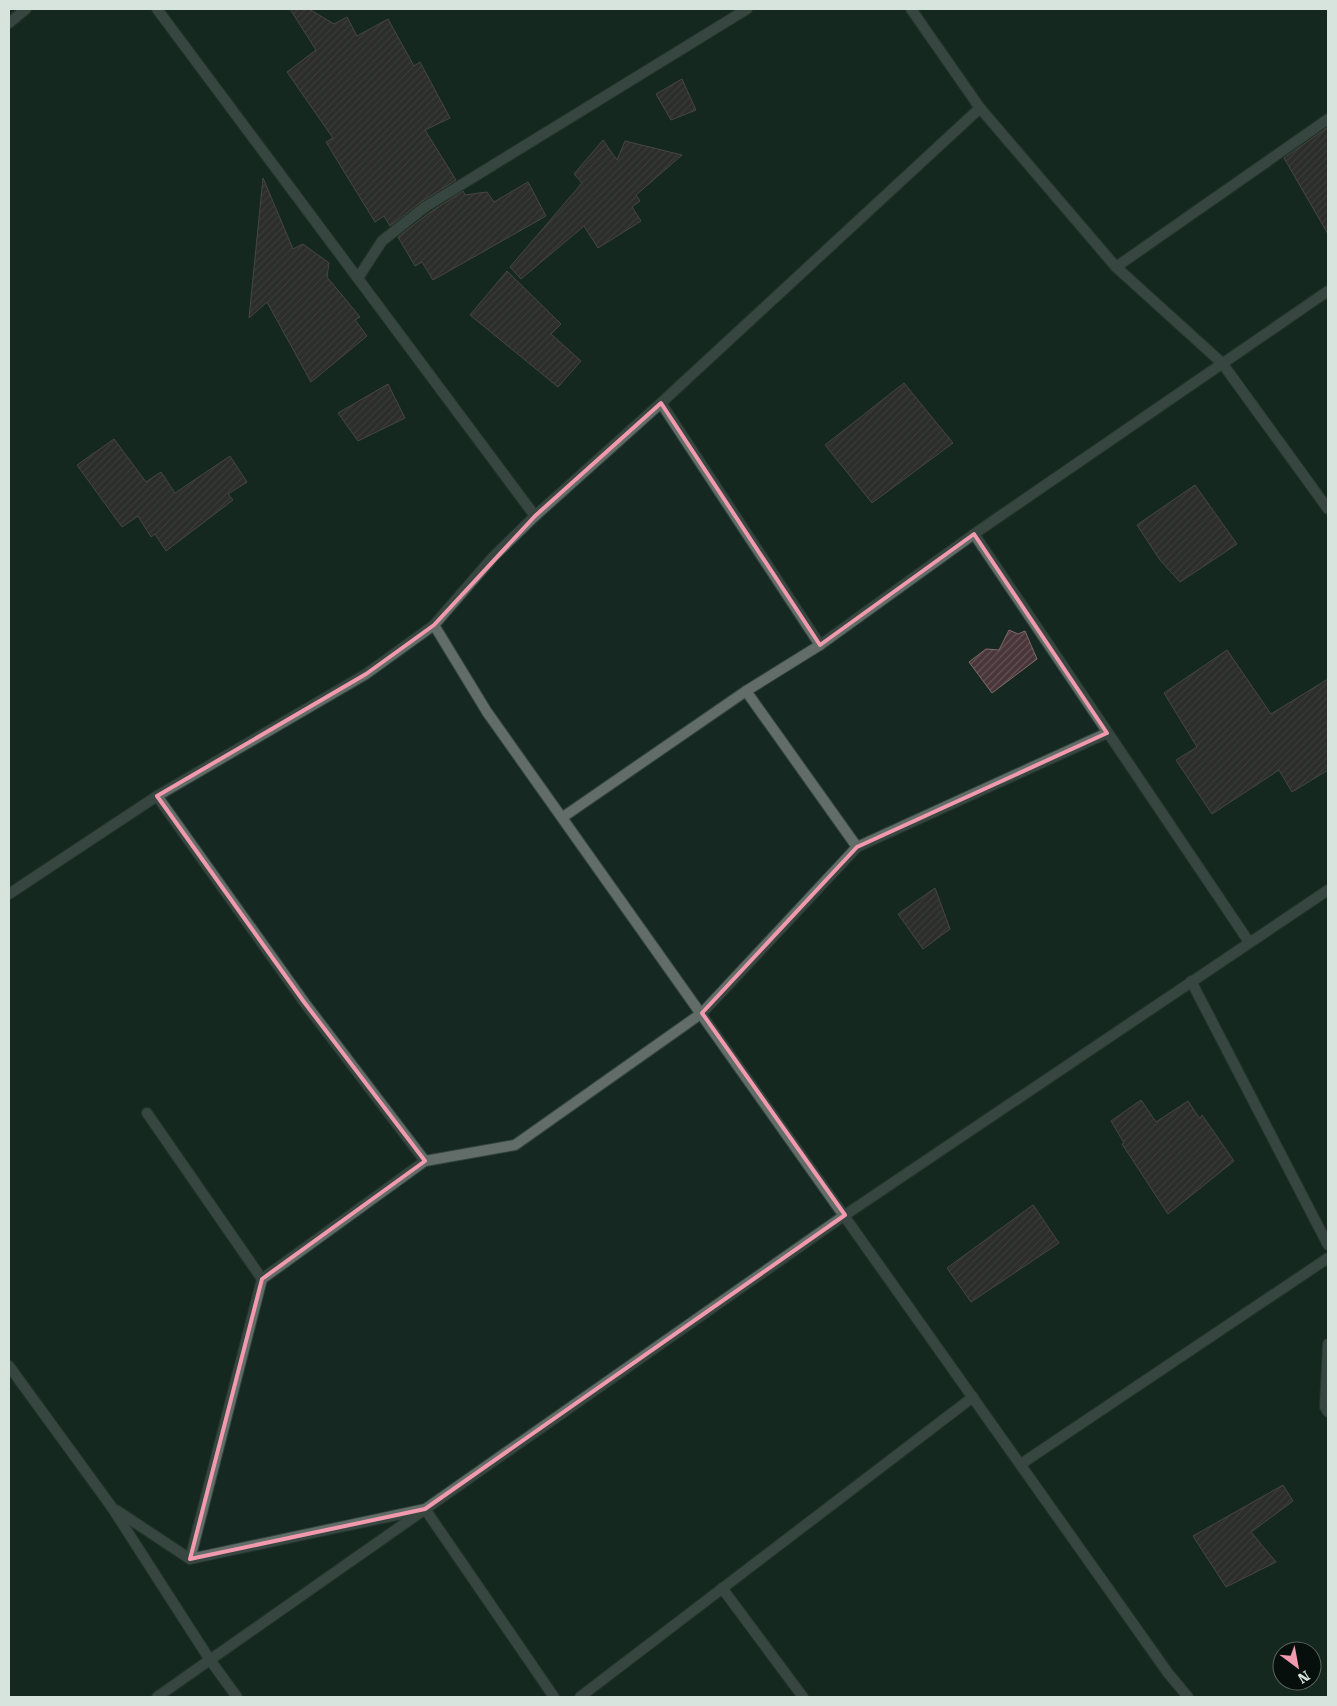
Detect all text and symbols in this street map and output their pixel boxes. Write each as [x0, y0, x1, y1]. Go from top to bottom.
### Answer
north arrow [1272, 1641, 1322, 1691]
text: N [1295, 1667, 1313, 1687]

